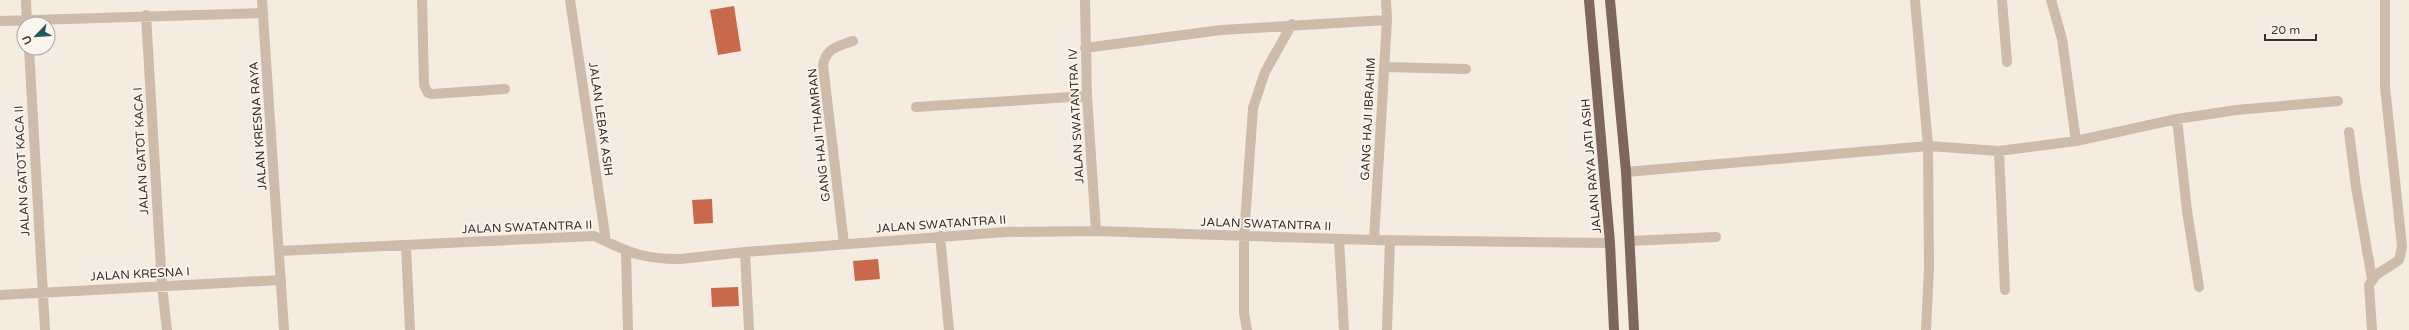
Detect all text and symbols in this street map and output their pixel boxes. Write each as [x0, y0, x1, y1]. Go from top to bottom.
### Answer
north arrow [16, 16, 56, 56]
scale bar [2265, 16, 2316, 42]
text: 20 m [2271, 23, 2300, 37]
text: U [20, 33, 35, 47]
street label: JALAN SWATANTRA IV [1065, 47, 1087, 184]
street label: GANG HAJI IBRAHIM [1358, 57, 1378, 181]
street label: JALAN KRESNA RAYA [247, 61, 269, 191]
street label: JALAN LEBAK ASIH [586, 61, 616, 177]
street label: GANG HAJI THAMRAN [805, 68, 833, 202]
street label: JALAN GATOT KACA I [131, 87, 151, 215]
street label: JALAN RAYA JATI ASIH [1578, 98, 1604, 234]
street label: JALAN GATOT KACA II [12, 105, 32, 237]
street label: JALAN SWATANTRA II [875, 212, 1007, 236]
street label: JALAN SWATANTRA II [1201, 215, 1331, 233]
street label: JALAN SWATANTRA II [462, 218, 592, 236]
street label: JALAN KRESNA I [90, 264, 190, 284]

